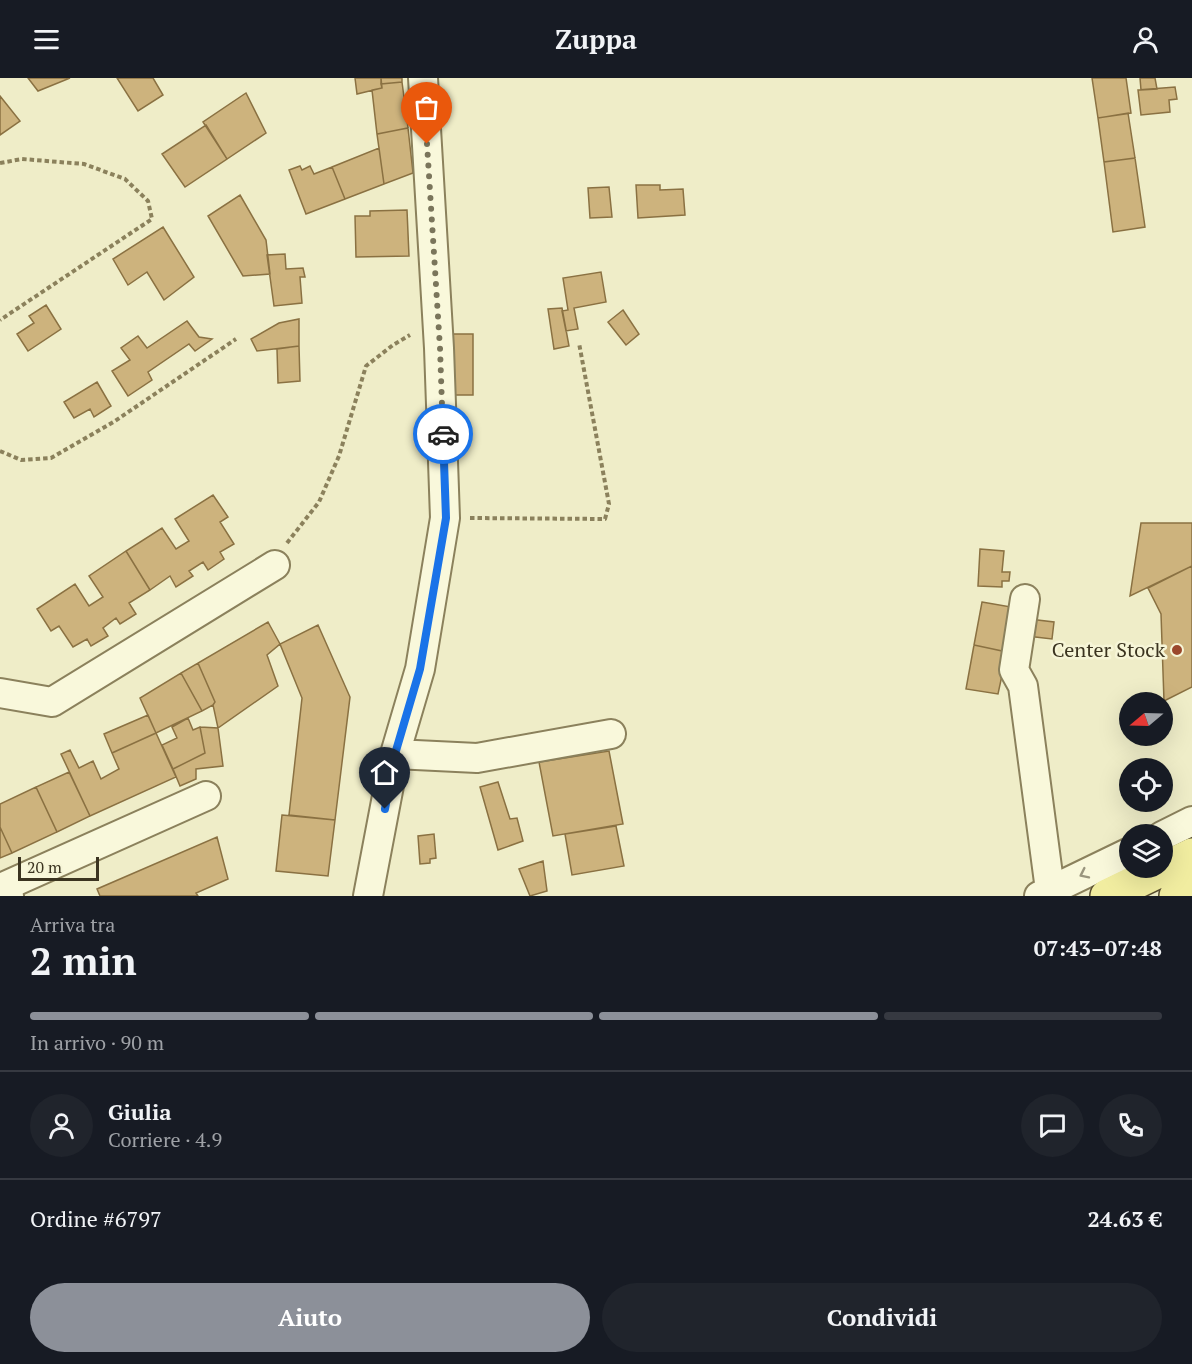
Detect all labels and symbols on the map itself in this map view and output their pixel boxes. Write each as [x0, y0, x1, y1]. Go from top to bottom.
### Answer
pin [401, 82, 452, 144]
courier [413, 404, 473, 464]
place label: Center Stock [1052, 636, 1166, 663]
marker: Center Stock [1170, 643, 1184, 657]
north arrow [1119, 692, 1173, 746]
pin [359, 747, 410, 809]
scale bar [18, 854, 99, 882]
one-way arrow [1080, 867, 1091, 878]

